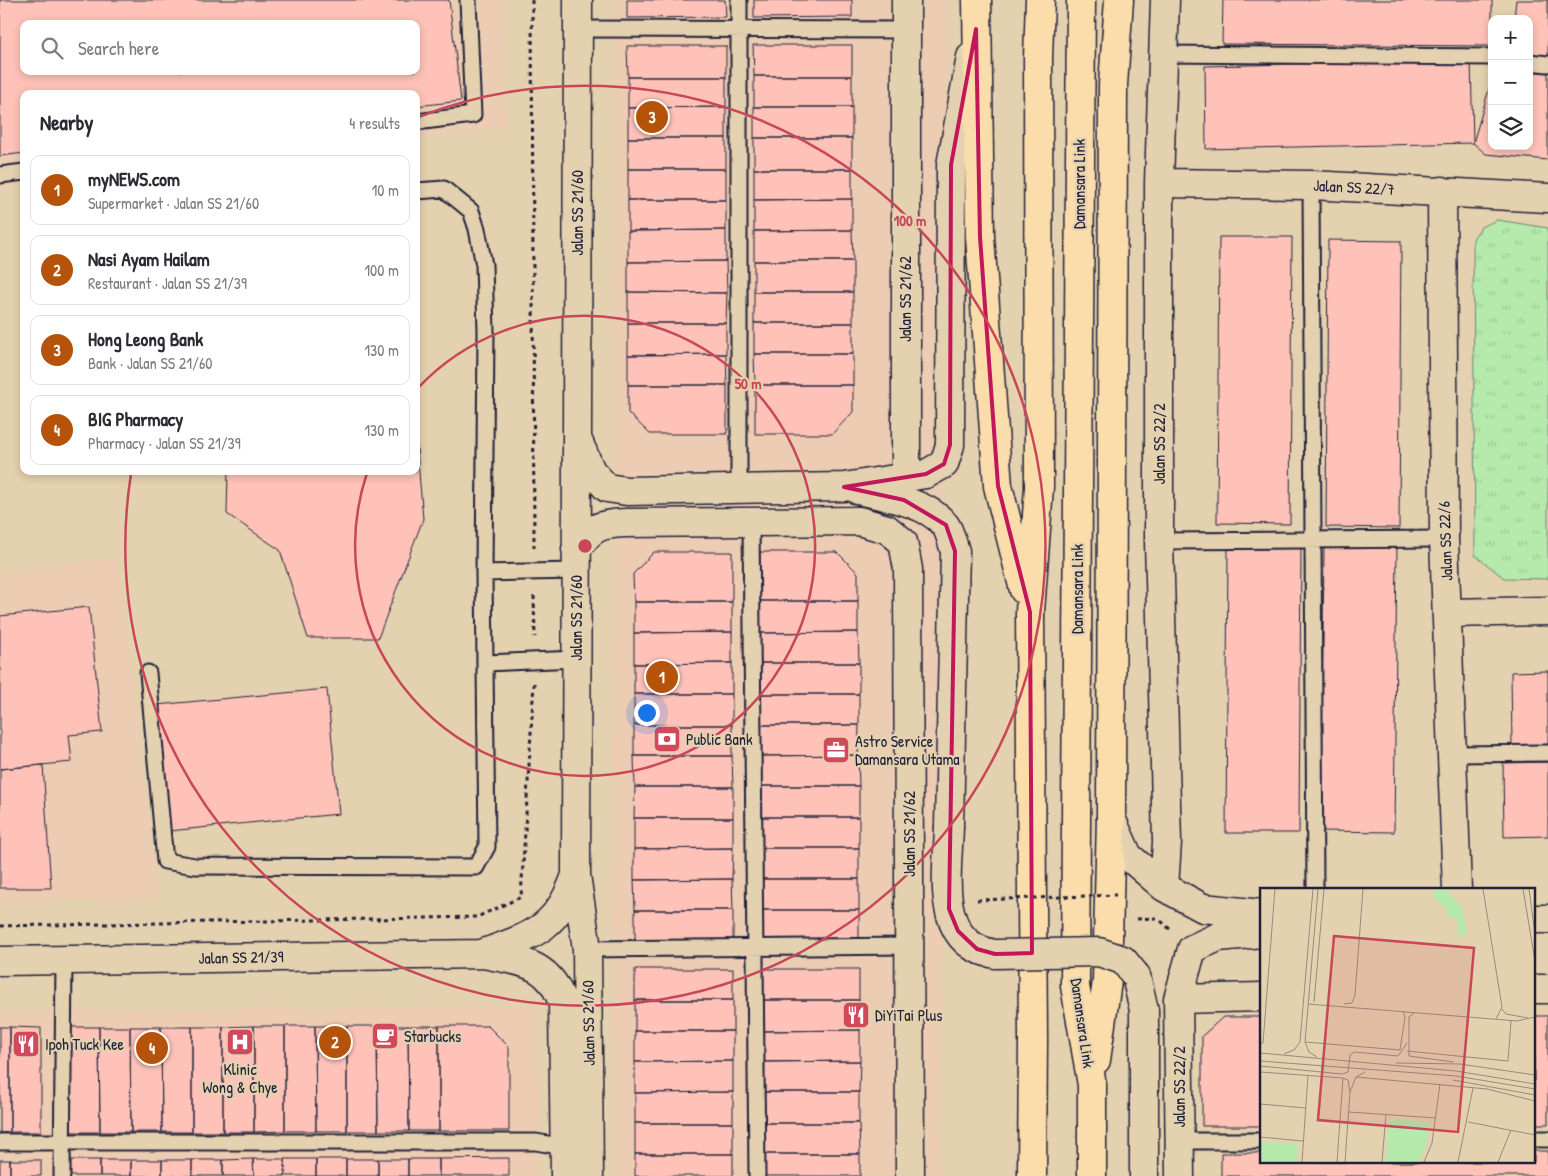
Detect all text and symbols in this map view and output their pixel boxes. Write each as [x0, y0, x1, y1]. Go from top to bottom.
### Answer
map controls [1488, 15, 1533, 150]
button: + [1488, 15, 1533, 60]
search box [20, 20, 420, 75]
icon: search [38, 34, 66, 62]
text: Search here [78, 35, 159, 61]
button: − [1488, 60, 1533, 105]
pin: 3 [636, 98, 668, 136]
button: layers [1488, 105, 1533, 150]
text: Nearby [40, 108, 93, 137]
text: 4 results [349, 112, 400, 134]
street label: Damansara Link [1068, 139, 1090, 229]
text: myNEWS.com [88, 166, 180, 192]
street label: Jalan SS 21/60 [566, 170, 588, 256]
street label: Jalan SS 22/7 [1313, 174, 1395, 200]
text: 1 [54, 179, 60, 201]
text: 10 m [371, 179, 399, 201]
text: Supermarket · Jalan SS 21/60 [88, 192, 259, 214]
text: 100 m [894, 210, 926, 231]
text: Nasi Ayam Hailam [88, 246, 210, 272]
street label: Jalan SS 21/62 [894, 256, 916, 342]
text: 2 [53, 259, 61, 281]
text: 100 m [364, 259, 399, 281]
text: Restaurant · Jalan SS 21/39 [88, 272, 247, 294]
text: Hong Leong Bank [88, 326, 203, 352]
text: 3 [53, 339, 61, 361]
text: 130 m [364, 339, 399, 361]
text: Bank · Jalan SS 21/60 [88, 352, 212, 374]
text: 50 m [735, 373, 761, 394]
street label: Jalan SS 22/2 [1148, 403, 1170, 485]
text: BIG Pharmacy [88, 406, 183, 432]
text: 4 [54, 419, 60, 441]
text: 130 m [364, 419, 399, 441]
text: Pharmacy · Jalan SS 21/39 [88, 432, 241, 454]
street label: Jalan SS 22/6 [1433, 501, 1457, 581]
centre of rings [576, 537, 594, 555]
street label: Damansara Link [1066, 544, 1088, 634]
street label: Jalan SS 21/60 [565, 575, 587, 661]
pin: 1 [646, 658, 678, 696]
your location [634, 700, 660, 726]
bank icon: Public Bank [652, 724, 682, 754]
place label: Public Bank [686, 728, 753, 750]
place label: Astro Service Damansara Utama [855, 730, 960, 770]
office icon: Astro Service Damansara Utama [821, 735, 851, 765]
street label: Jalan SS 21/62 [898, 791, 920, 877]
inset map [1260, 888, 1536, 1164]
street label: Jalan SS 21/39 [198, 945, 284, 969]
street label: Damansara Link [1066, 977, 1100, 1070]
street label: Jalan SS 21/60 [576, 980, 600, 1066]
restaurant icon: DiYiTai Plus [841, 1000, 871, 1030]
place label: DiYiTai Plus [875, 1004, 942, 1026]
cafe icon: Starbucks [370, 1021, 400, 1051]
pin: 2 [319, 1023, 351, 1061]
place label: Starbucks [404, 1025, 461, 1047]
hospital icon: Klinic Wong & Chye [225, 1027, 255, 1057]
restaurant icon: Ipoh Tuck Kee [11, 1029, 41, 1059]
pin: 4 [136, 1029, 168, 1067]
place label: Ipoh Tuck Kee [45, 1033, 125, 1055]
street label: Jalan SS 22/2 [1168, 1046, 1190, 1128]
place label: Klinic Wong & Chye [202, 1058, 278, 1098]

